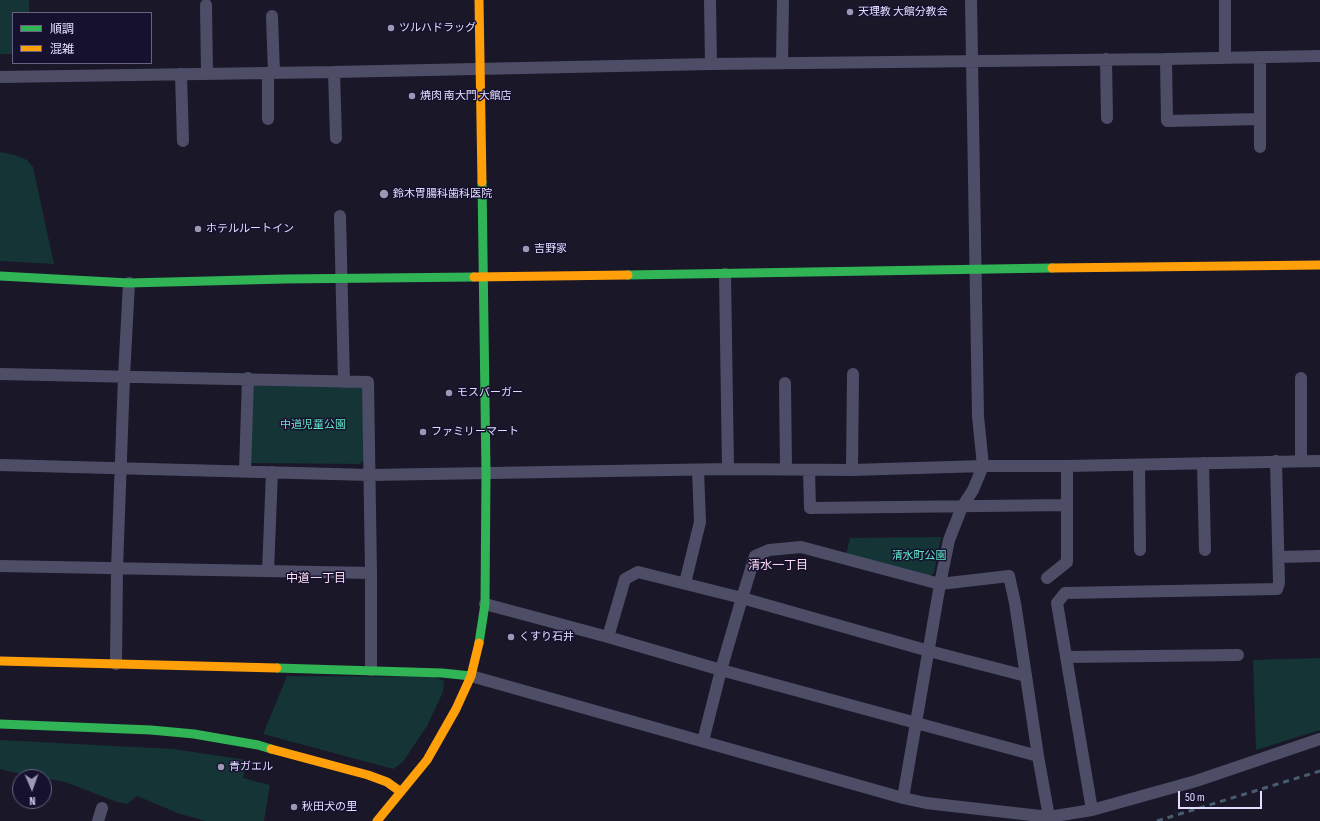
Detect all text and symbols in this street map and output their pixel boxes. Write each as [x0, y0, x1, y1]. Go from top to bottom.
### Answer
place label: 天理教 大館分教会 [858, 5, 948, 19]
marker: 天理教 大館分教会 [845, 7, 855, 17]
legend [12, 12, 152, 64]
place label: ツルハドラッグ [399, 21, 476, 35]
text: 順調 [50, 22, 74, 37]
marker: ツルハドラッグ [386, 23, 396, 33]
text: 混雑 [50, 42, 74, 57]
place label: 焼肉 南大門 大館店 [420, 89, 511, 103]
marker: 焼肉 南大門 大館店 [407, 91, 417, 101]
place label: 鈴木胃腸科歯科医院 [393, 187, 492, 201]
marker: 鈴木胃腸科歯科医院 [378, 188, 390, 200]
place label: ホテルルートイン [206, 222, 294, 236]
marker: ホテルルートイン [193, 224, 203, 234]
place label: 吉野家 [534, 242, 567, 256]
marker: 吉野家 [521, 244, 531, 254]
place label: モスバーガー [457, 386, 523, 400]
marker: モスバーガー [444, 388, 454, 398]
park label: 中道児童公園 [280, 418, 346, 432]
place label: ファミリーマート [431, 425, 519, 439]
marker: ファミリーマート [418, 427, 428, 437]
park label: 清水町公園 [892, 549, 946, 563]
district label: 清水一丁目 [748, 559, 808, 573]
district label: 中道一丁目 [286, 572, 346, 586]
place label: くすり石井 [519, 630, 574, 644]
marker: くすり石井 [506, 632, 516, 642]
place label: 青ガエル [229, 760, 273, 774]
marker: 青ガエル [216, 762, 226, 772]
north arrow [12, 769, 52, 809]
scale bar [1180, 783, 1264, 809]
text: 50 m [1185, 790, 1205, 805]
text: N [29, 794, 36, 807]
place label: 秋田犬の里 [302, 800, 357, 814]
marker: 秋田犬の里 [289, 802, 299, 812]

